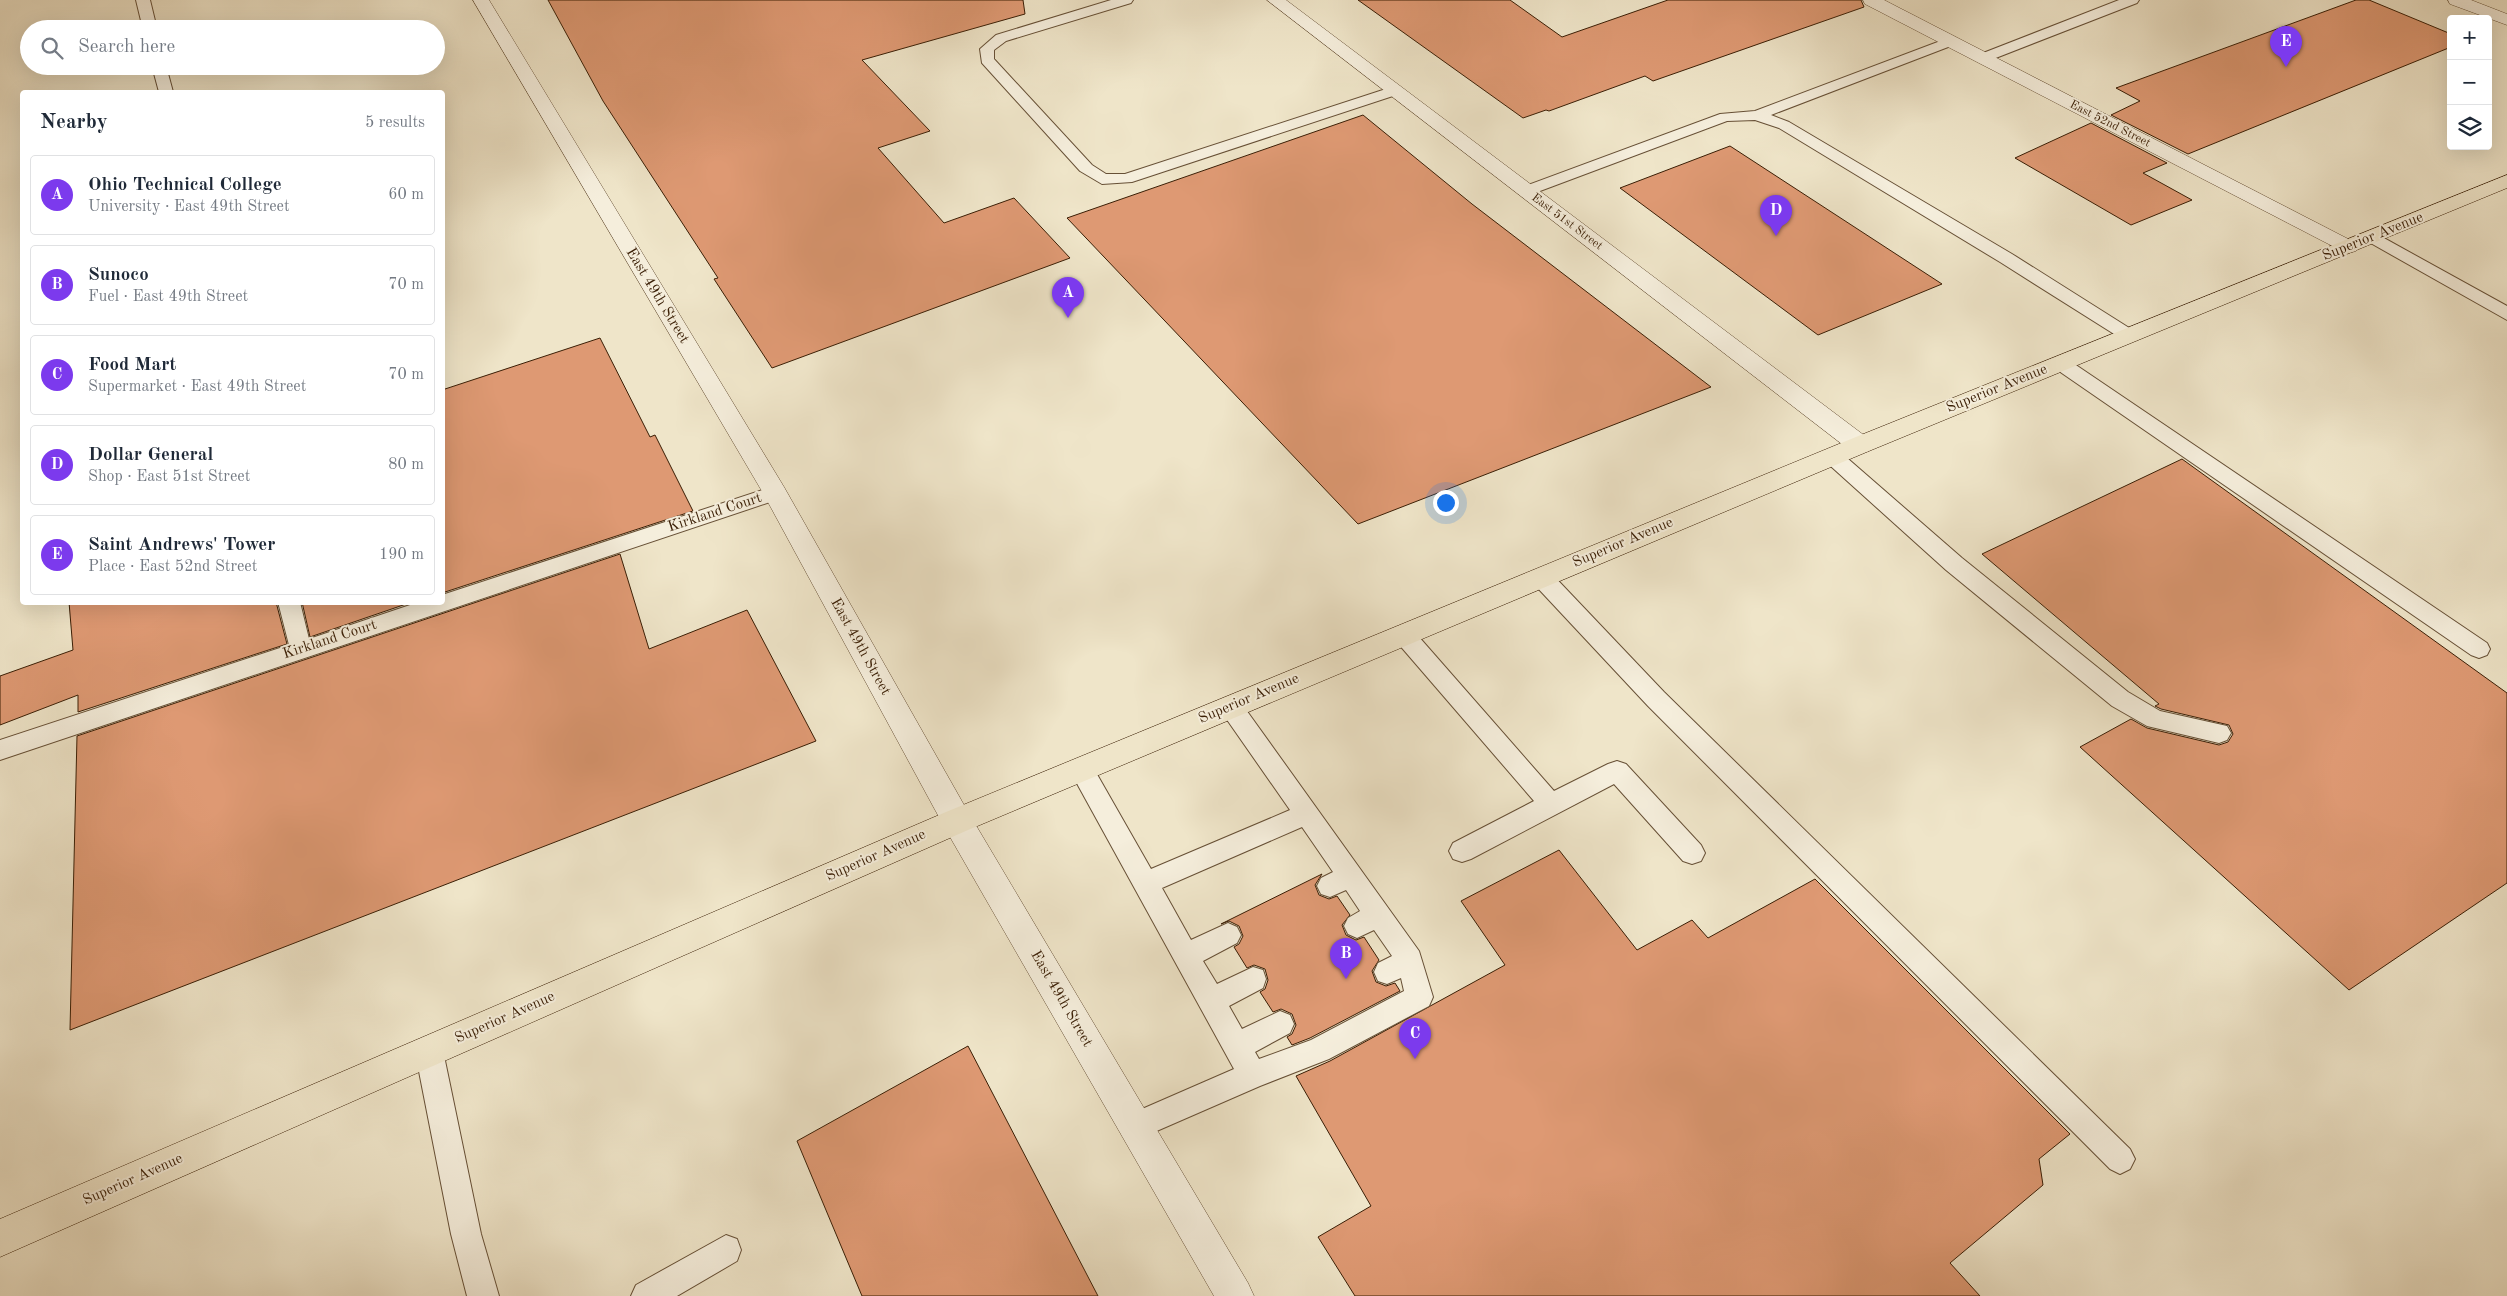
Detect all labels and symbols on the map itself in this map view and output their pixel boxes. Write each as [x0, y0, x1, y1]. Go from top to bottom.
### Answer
pin: E [2270, 26, 2302, 67]
street label: East 52nd Street [2068, 98, 2153, 150]
street label: East 51st Street [1529, 191, 1605, 253]
pin: D [1760, 195, 1792, 236]
street label: Superior Avenue [2320, 210, 2426, 264]
street label: East 49th Street [623, 246, 691, 346]
pin: A [1052, 277, 1084, 318]
street label: Superior Avenue [1944, 362, 2050, 416]
your location [1433, 490, 1459, 516]
street label: Kirkland Court [666, 491, 764, 535]
street label: Superior Avenue [1571, 515, 1676, 571]
street label: East 49th Street [827, 596, 893, 698]
street label: Kirkland Court [281, 618, 379, 662]
street label: Superior Avenue [1197, 671, 1302, 727]
street label: Superior Avenue [824, 827, 928, 885]
pin: B [1330, 938, 1362, 979]
street label: East 49th Street [1027, 948, 1095, 1050]
street label: Superior Avenue [453, 989, 557, 1047]
pin: C [1399, 1018, 1431, 1059]
street label: Superior Avenue [81, 1151, 185, 1209]

